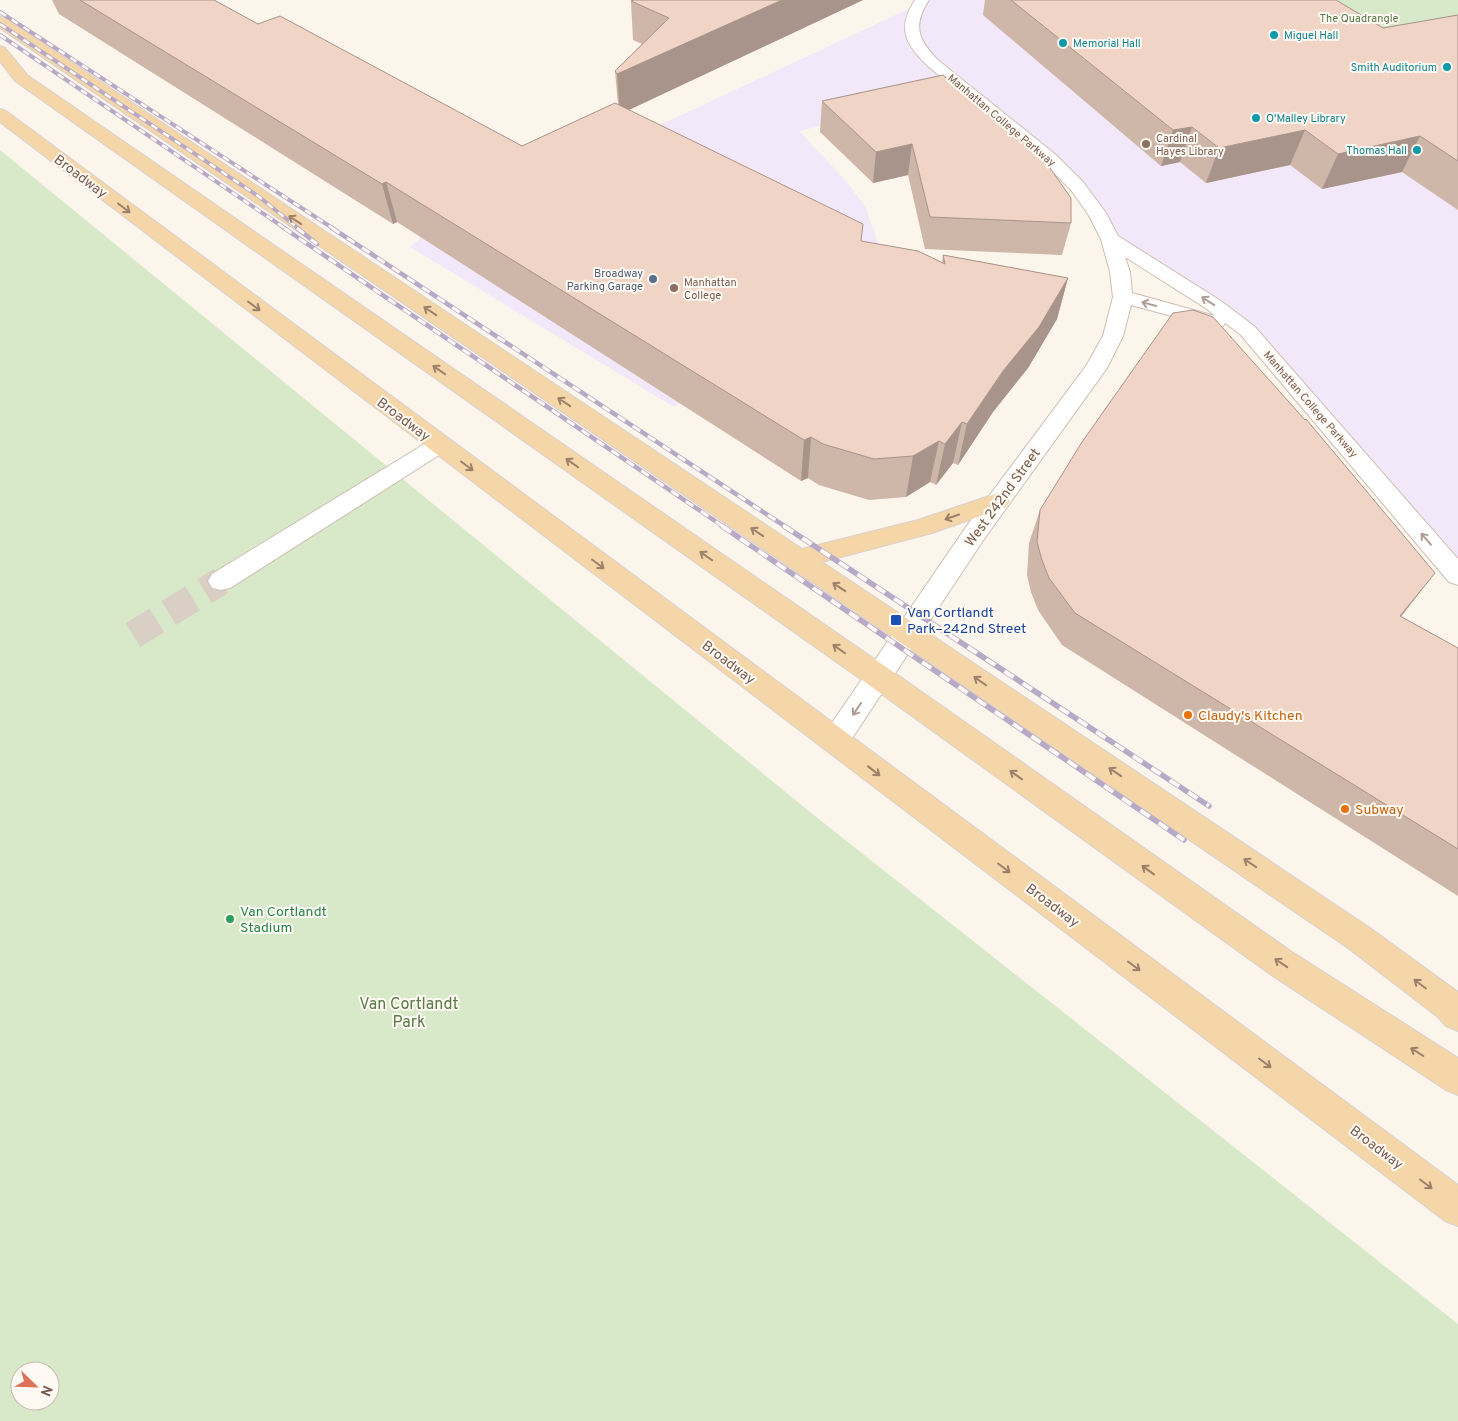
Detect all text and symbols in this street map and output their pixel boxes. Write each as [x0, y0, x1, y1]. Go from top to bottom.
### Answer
park label: The Quadrangle [1319, 12, 1399, 26]
marker: Miguel Hall [1268, 29, 1280, 41]
place label: Miguel Hall [1284, 29, 1338, 43]
marker: Memorial Hall [1057, 37, 1069, 49]
place label: Memorial Hall [1073, 37, 1141, 51]
place label: Smith Auditorium [1351, 61, 1437, 75]
marker: Smith Auditorium [1441, 61, 1453, 73]
street label: Manhattan College Parkway [944, 71, 1058, 170]
marker: O'Malley Library [1250, 112, 1262, 124]
place label: O'Malley Library [1266, 112, 1346, 126]
place label: Cardinal Hayes Library [1156, 132, 1224, 159]
marker: Cardinal Hayes Library [1140, 138, 1152, 150]
place label: Thomas Hall [1346, 144, 1407, 158]
marker: Thomas Hall [1411, 144, 1423, 156]
street label: Broadway [50, 152, 110, 203]
one-way arrow [117, 203, 131, 213]
one-way arrow [288, 215, 302, 225]
place label: Broadway Parking Garage [567, 267, 643, 294]
marker: Broadway Parking Garage [647, 273, 659, 285]
place label: Manhattan College [684, 276, 737, 303]
marker: Manhattan College [668, 282, 680, 294]
one-way arrow [1201, 295, 1215, 306]
one-way arrow [1141, 299, 1157, 309]
one-way arrow [247, 301, 261, 311]
one-way arrow [423, 306, 437, 316]
street label: Manhattan College Parkway [1260, 348, 1361, 461]
one-way arrow [432, 365, 446, 375]
street label: Broadway [373, 395, 433, 446]
one-way arrow [558, 397, 572, 407]
street label: West 242nd Street [962, 445, 1045, 550]
one-way arrow [566, 458, 580, 468]
one-way arrow [460, 461, 473, 472]
one-way arrow [945, 513, 961, 522]
one-way arrow [750, 527, 764, 537]
one-way arrow [1421, 533, 1432, 546]
one-way arrow [699, 551, 713, 561]
one-way arrow [591, 559, 605, 569]
one-way arrow [832, 582, 846, 592]
place label: Van Cortlandt Park–242nd Street [907, 605, 1026, 638]
marker: Van Cortlandt Park–242nd Street [889, 613, 903, 627]
street label: Broadway [698, 638, 758, 689]
one-way arrow [832, 644, 846, 654]
one-way arrow [974, 676, 988, 686]
one-way arrow [852, 702, 862, 716]
place label: Claudy's Kitchen [1198, 708, 1303, 725]
marker: Claudy's Kitchen [1182, 709, 1194, 721]
one-way arrow [867, 766, 880, 777]
one-way arrow [1108, 767, 1122, 778]
one-way arrow [1009, 770, 1023, 780]
place label: Subway [1355, 802, 1404, 819]
marker: Subway [1339, 803, 1351, 815]
one-way arrow [1243, 858, 1257, 868]
one-way arrow [997, 863, 1010, 874]
one-way arrow [1141, 864, 1155, 875]
street label: Broadway [1022, 881, 1082, 932]
place label: Van Cortlandt Stadium [240, 904, 327, 937]
marker: Van Cortlandt Stadium [224, 913, 236, 925]
one-way arrow [1274, 958, 1288, 968]
one-way arrow [1127, 960, 1140, 971]
one-way arrow [1413, 979, 1427, 989]
park label: Van Cortlandt Park [359, 995, 459, 1033]
one-way arrow [1410, 1046, 1424, 1056]
one-way arrow [1258, 1057, 1271, 1068]
street label: Broadway [1346, 1123, 1406, 1174]
one-way arrow [1419, 1179, 1433, 1189]
north arrow [10, 1361, 60, 1411]
text: N [36, 1383, 55, 1398]

